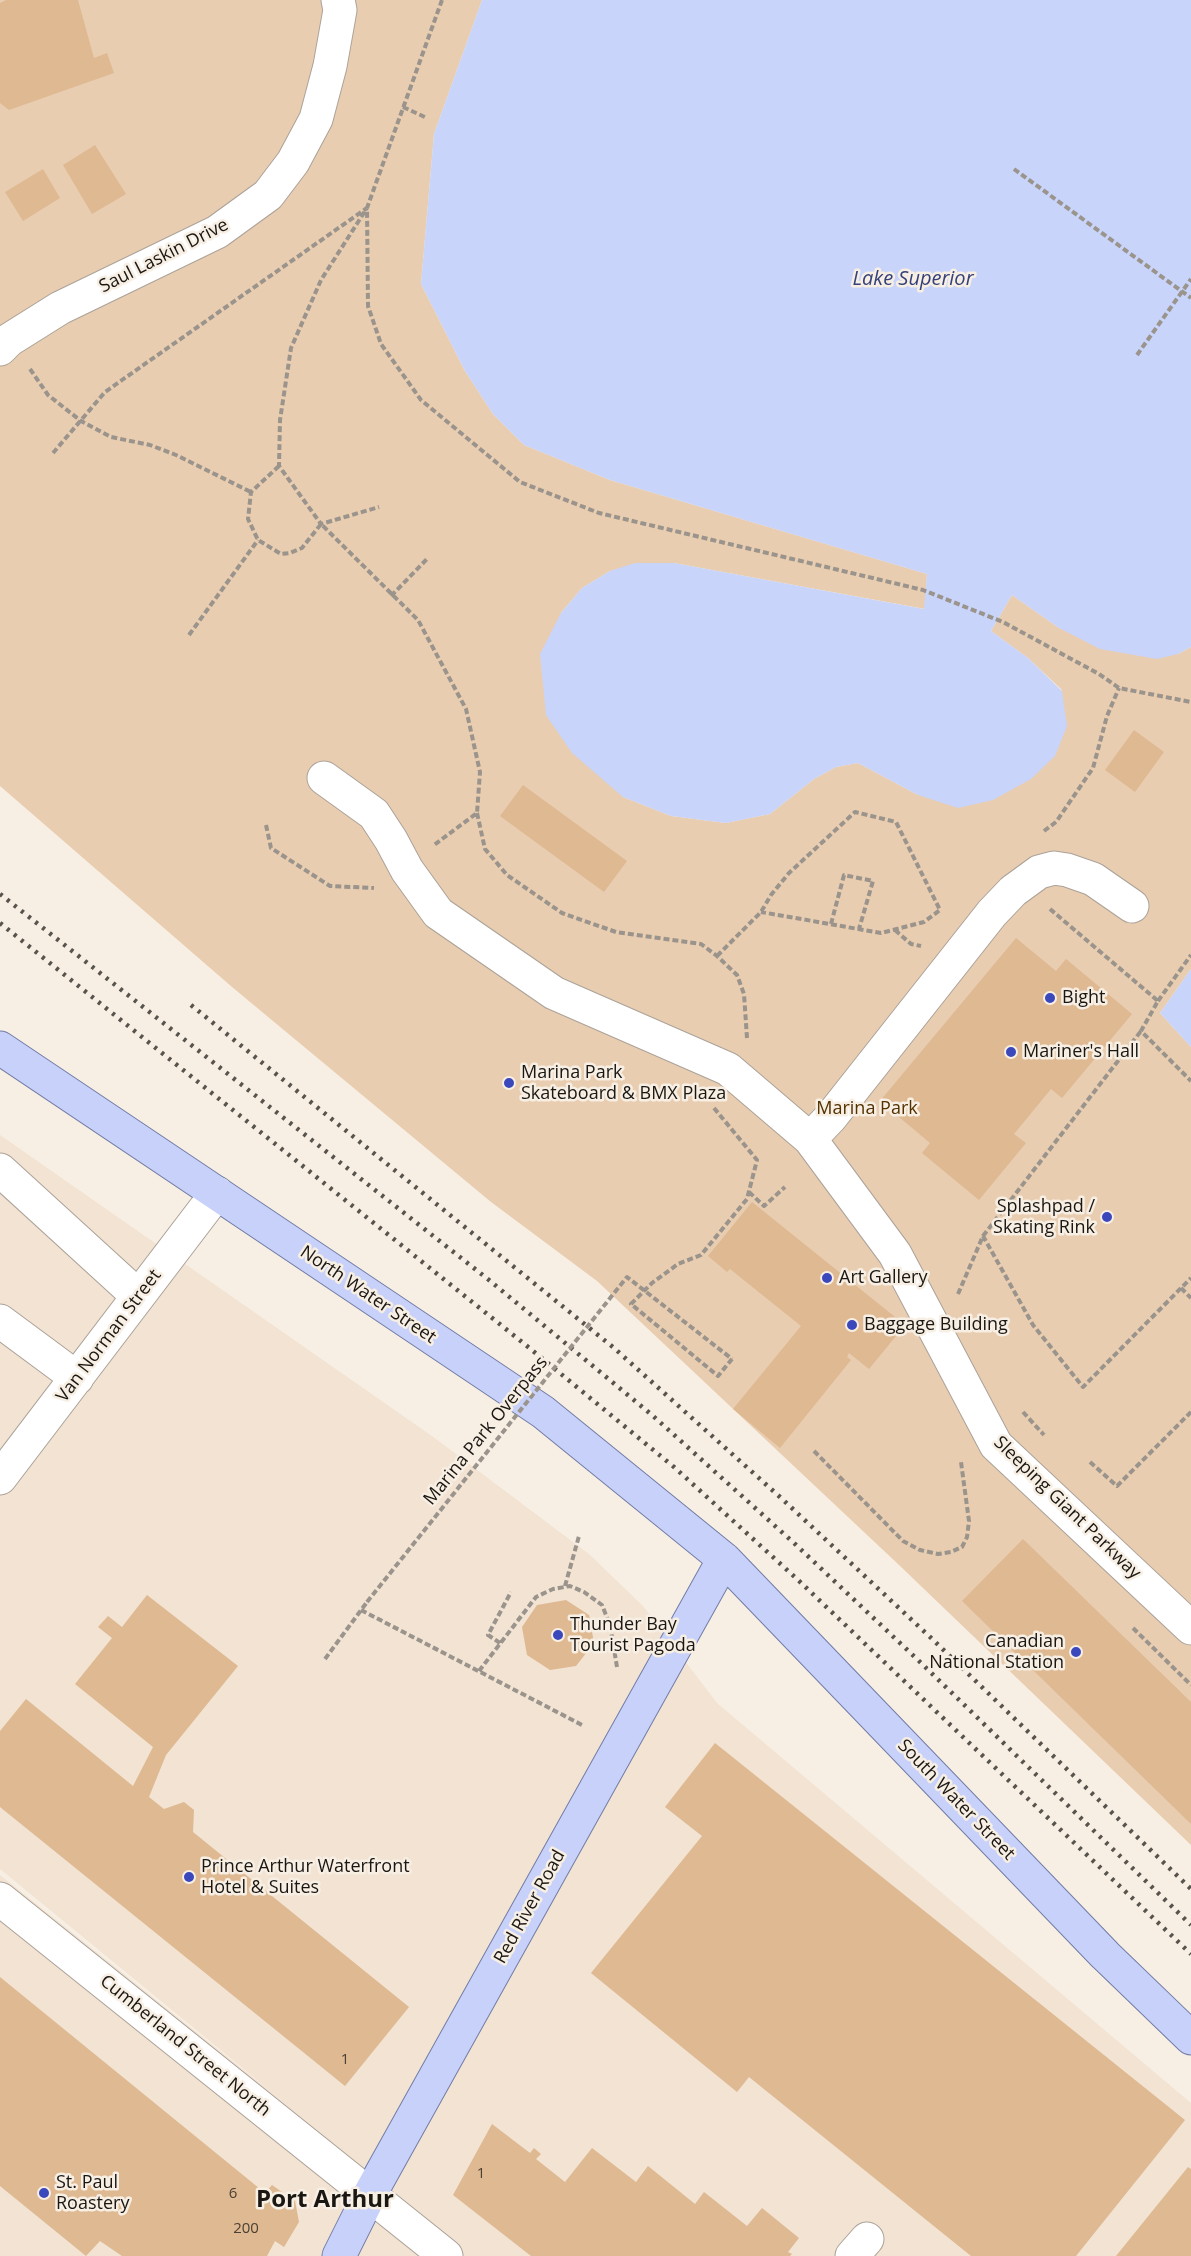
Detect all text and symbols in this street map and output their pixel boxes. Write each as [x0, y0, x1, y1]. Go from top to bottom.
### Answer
street label: Saul Laskin Drive [96, 214, 232, 298]
water label: Lake Superior [852, 267, 974, 291]
place label: Bight [1062, 987, 1105, 1009]
marker: Bight [1043, 991, 1057, 1005]
place label: Mariner's Hall [1023, 1041, 1139, 1063]
marker: Mariner's Hall [1004, 1045, 1018, 1059]
place label: Marina Park Skateboard & BMX Plaza [521, 1062, 726, 1104]
marker: Marina Park Skateboard & BMX Plaza [502, 1076, 516, 1090]
park label: Marina Park [816, 1098, 918, 1120]
place label: Splashpad / Skating Rink [993, 1196, 1095, 1238]
marker: Splashpad / Skating Rink [1100, 1210, 1114, 1224]
street label: North Water Street [296, 1242, 440, 1348]
street label: Van Norman Street [52, 1265, 166, 1407]
place label: Art Gallery [839, 1267, 927, 1289]
marker: Art Gallery [820, 1271, 834, 1285]
place label: Baggage Building [864, 1314, 1008, 1336]
marker: Baggage Building [845, 1318, 859, 1332]
street label: Marina Park Overpass [419, 1352, 553, 1510]
street label: Sleeping Giant Parkway [989, 1432, 1145, 1584]
place label: Thunder Bay Tourist Pagoda [570, 1614, 696, 1656]
marker: Thunder Bay Tourist Pagoda [551, 1628, 565, 1642]
place label: Canadian National Station [929, 1631, 1064, 1674]
marker: Canadian National Station [1069, 1645, 1083, 1659]
street label: South Water Street [893, 1735, 1019, 1865]
street label: Red River Road [490, 1846, 570, 1968]
place label: Prince Arthur Waterfront Hotel & Suites [201, 1856, 410, 1898]
marker: Prince Arthur Waterfront Hotel & Suites [182, 1870, 196, 1884]
street label: Cumberland Street North [95, 1971, 275, 2121]
house number: 1 [341, 2051, 349, 2069]
house number: 1 [477, 2165, 485, 2183]
place label: St. Paul Roastery [56, 2172, 129, 2214]
house number: 6 [229, 2185, 237, 2203]
marker: St. Paul Roastery [37, 2186, 51, 2200]
district label: Port Arthur [256, 2186, 394, 2214]
house number: 200 [233, 2220, 259, 2238]

